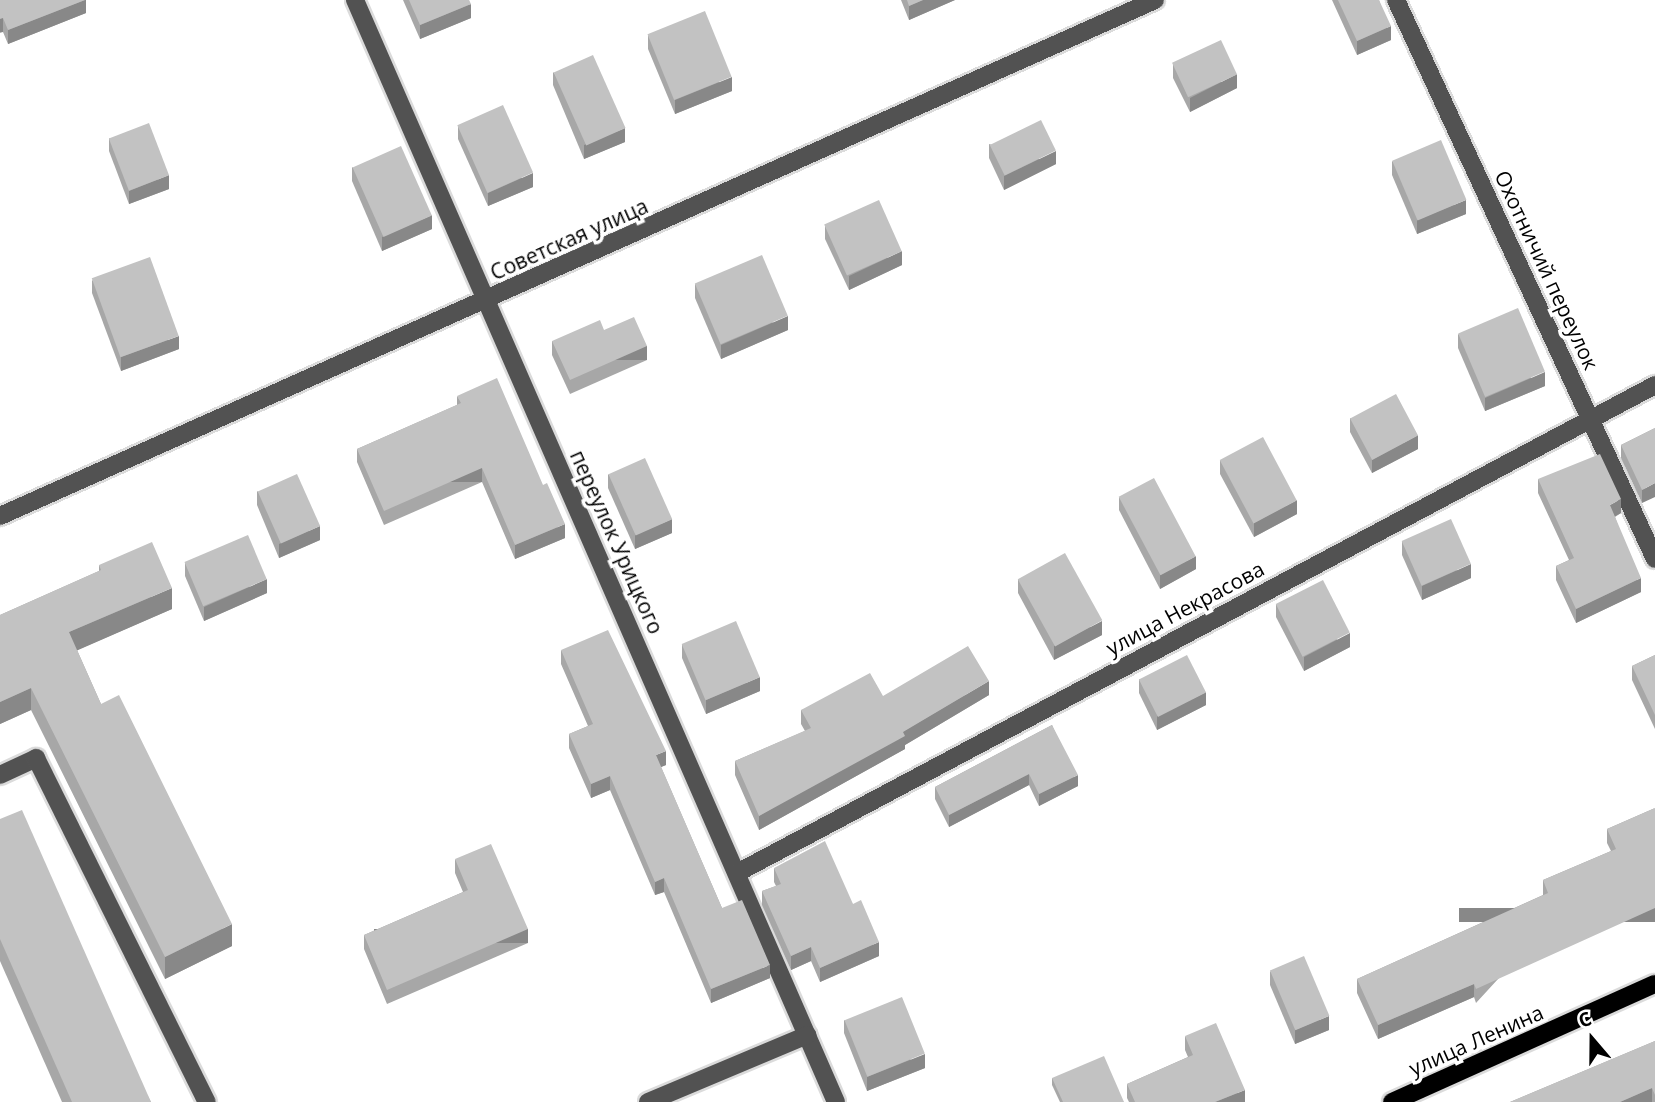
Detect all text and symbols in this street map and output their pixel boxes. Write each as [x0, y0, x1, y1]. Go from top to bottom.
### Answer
street label: Охотничий переулок [1490, 166, 1604, 374]
street label: Советская улица [486, 193, 652, 285]
street label: переулок Урицкого [565, 446, 669, 638]
street label: улица Некрасова [1102, 556, 1268, 660]
street label: улица Ленина [1405, 999, 1547, 1081]
north arrow [1557, 1004, 1627, 1074]
text: С [1575, 1005, 1595, 1034]

